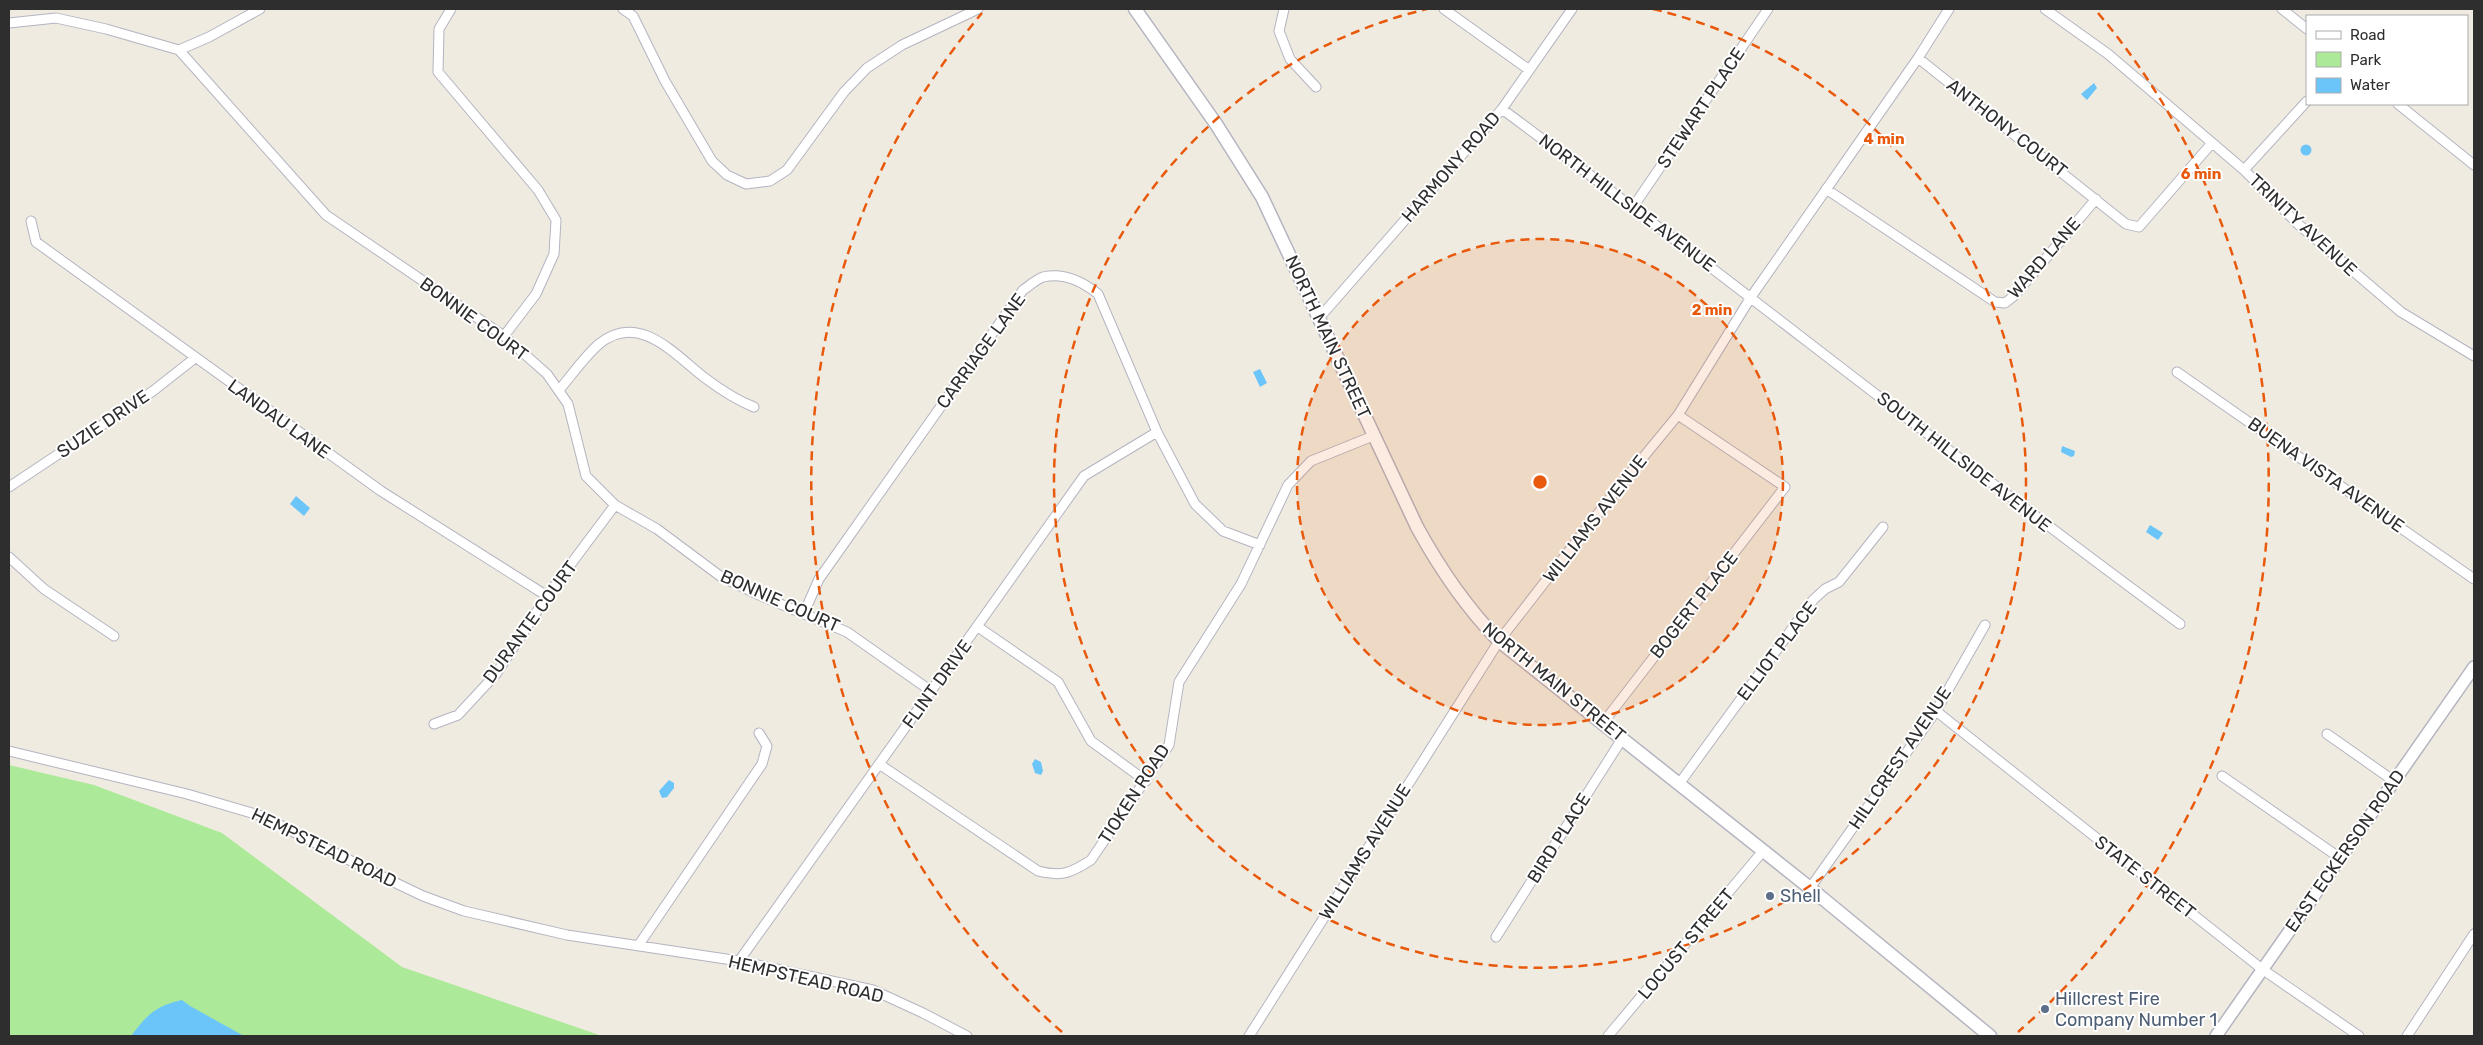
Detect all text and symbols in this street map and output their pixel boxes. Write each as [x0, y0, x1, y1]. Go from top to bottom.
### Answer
legend [2306, 15, 2468, 105]
text: Road [2350, 26, 2386, 44]
street label: STEWART PLACE [1653, 43, 1749, 173]
text: Park [2350, 51, 2381, 69]
street label: ANTHONY COURT [1942, 74, 2072, 182]
text: Water [2350, 76, 2390, 94]
street label: HARMONY ROAD [1397, 107, 1505, 227]
street label: NORTH HILLSIDE AVENUE [1534, 129, 1720, 277]
text: 4 min [1863, 130, 1905, 148]
text: 6 min [2181, 165, 2221, 183]
street label: TRINITY AVENUE [2244, 169, 2362, 281]
street label: WARD LANE [2003, 213, 2085, 303]
street label: NORTH MAIN STREET [1280, 252, 1376, 422]
street label: BONNIE COURT [416, 272, 532, 366]
street label: CARRIAGE LANE [932, 289, 1030, 413]
text: 2 min [1692, 301, 1732, 319]
street label: LANDAU LANE [223, 374, 335, 464]
street label: SUZIE DRIVE [53, 385, 153, 463]
street label: SOUTH HILLSIDE AVENUE [1873, 387, 2055, 537]
street label: BUENA VISTA AVENUE [2244, 413, 2408, 537]
street label: WILLIAMS AVENUE [1538, 451, 1652, 587]
centre of rings [1531, 473, 1549, 491]
street label: BOGERT PLACE [1645, 547, 1743, 663]
street label: DURANTE COURT [478, 556, 582, 688]
street label: BONNIE COURT [717, 565, 843, 637]
street label: ELLIOT PLACE [1732, 597, 1822, 705]
street label: NORTH MAIN STREET [1478, 618, 1630, 746]
street label: FLINT DRIVE [897, 635, 977, 733]
street label: HILLCREST AVENUE [1844, 682, 1956, 834]
street label: TIOKEN ROAD [1094, 740, 1174, 848]
street label: EAST ECKERSON ROAD [2281, 766, 2409, 936]
street label: WILLIAMS AVENUE [1314, 780, 1416, 924]
street label: BIRD PLACE [1523, 789, 1595, 887]
street label: HEMPSTEAD ROAD [248, 803, 400, 893]
street label: STATE STREET [2090, 831, 2200, 923]
street label: LOCUST STREET [1633, 884, 1739, 1004]
place label: Shell [1780, 885, 1821, 907]
marker: Shell [1764, 890, 1776, 902]
street label: HEMPSTEAD ROAD [726, 950, 886, 1008]
place label: Hillcrest Fire Company Number 1 [2055, 988, 2217, 1031]
marker: Hillcrest Fire Company Number 1 [2039, 1003, 2051, 1015]

